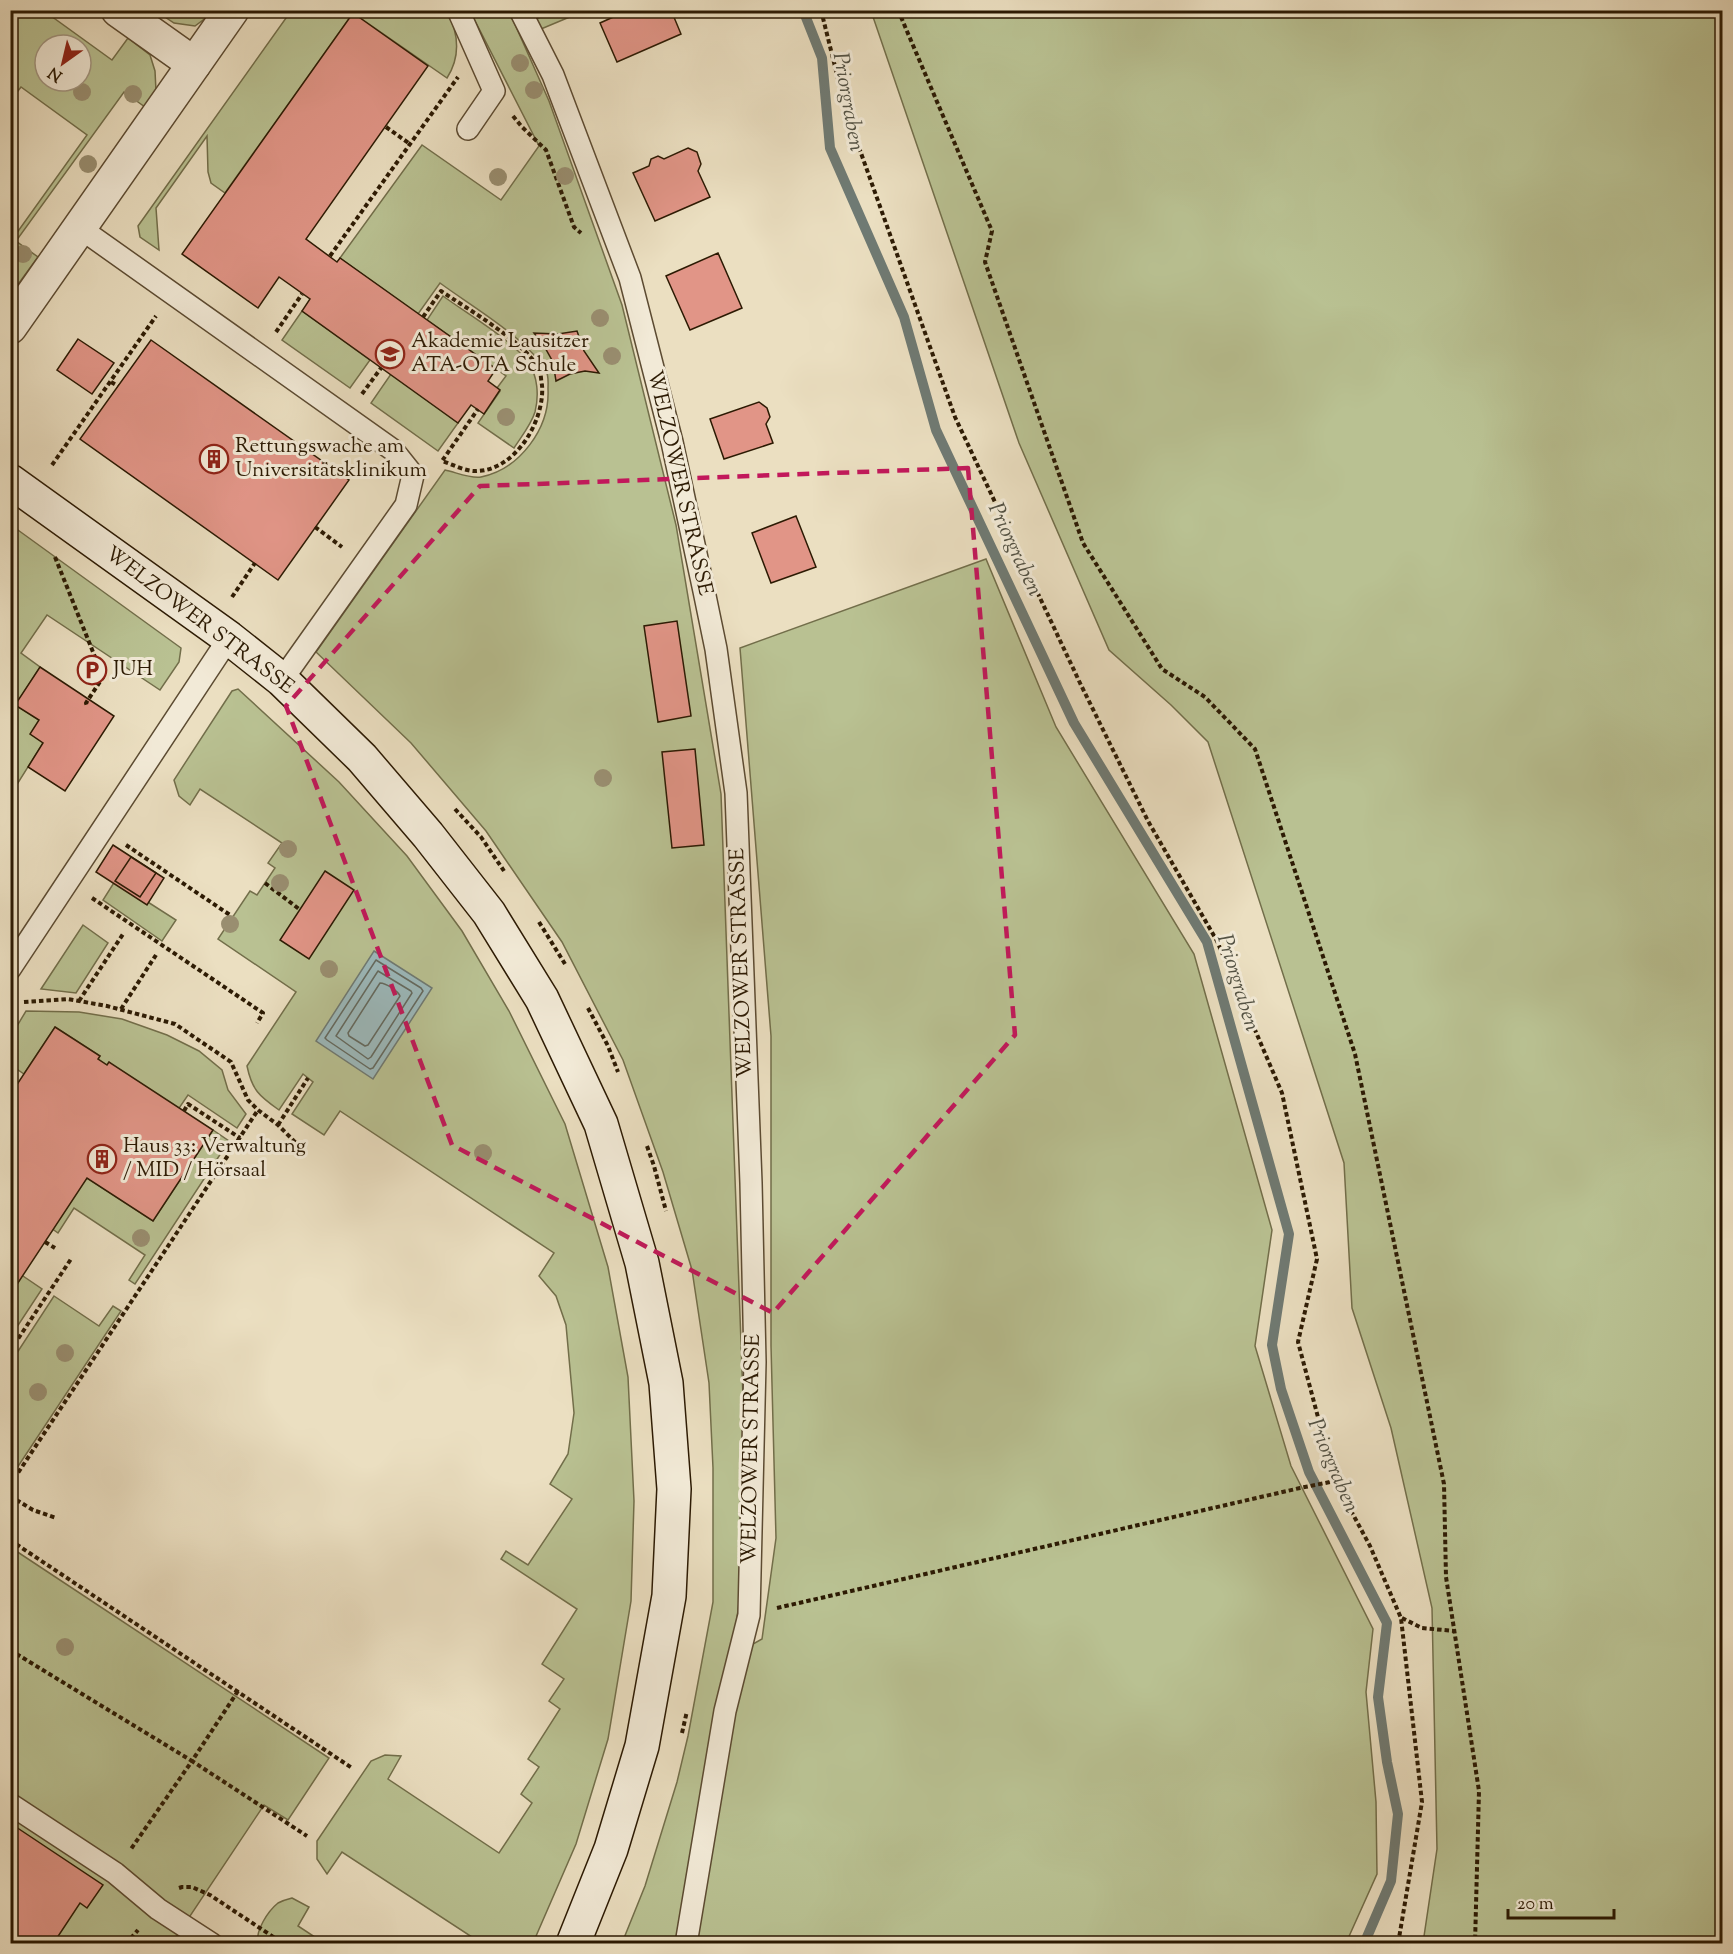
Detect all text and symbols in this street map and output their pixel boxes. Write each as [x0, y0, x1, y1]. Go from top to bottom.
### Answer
north arrow [33, 33, 93, 93]
water label: Priorgraben [823, 50, 871, 154]
text: N [44, 60, 68, 86]
place label: Akademie Lausitzer ATA-OTA Schule [411, 327, 589, 381]
school or university icon: Akademie Lausitzer ATA-OTA Schule [374, 338, 406, 370]
street label: WELZOWER STRASSE [638, 367, 720, 599]
place label: Rettungswache am Universitätsklinikum [235, 432, 427, 486]
building icon: Rettungswache am Universitätsklinikum [198, 443, 230, 475]
water label: Priorgraben [978, 498, 1050, 602]
street label: WELZOWER STRASSE [98, 540, 300, 702]
parking icon: JUH [76, 654, 108, 686]
place label: JUH [112, 655, 153, 685]
street label: WELZOWER STRASSE [723, 847, 761, 1079]
water label: Priorgraben [1207, 931, 1267, 1036]
place label: Haus 33: Verwaltung / MID / Hörsaal [123, 1132, 306, 1186]
building icon: Haus 33: Verwaltung / MID / Hörsaal [86, 1143, 118, 1175]
street label: WELZOWER STRASSE [735, 1333, 769, 1564]
water label: Priorgraben [1298, 1414, 1366, 1519]
scale bar [1508, 1882, 1614, 1920]
text: 20 m [1517, 1892, 1554, 1918]

